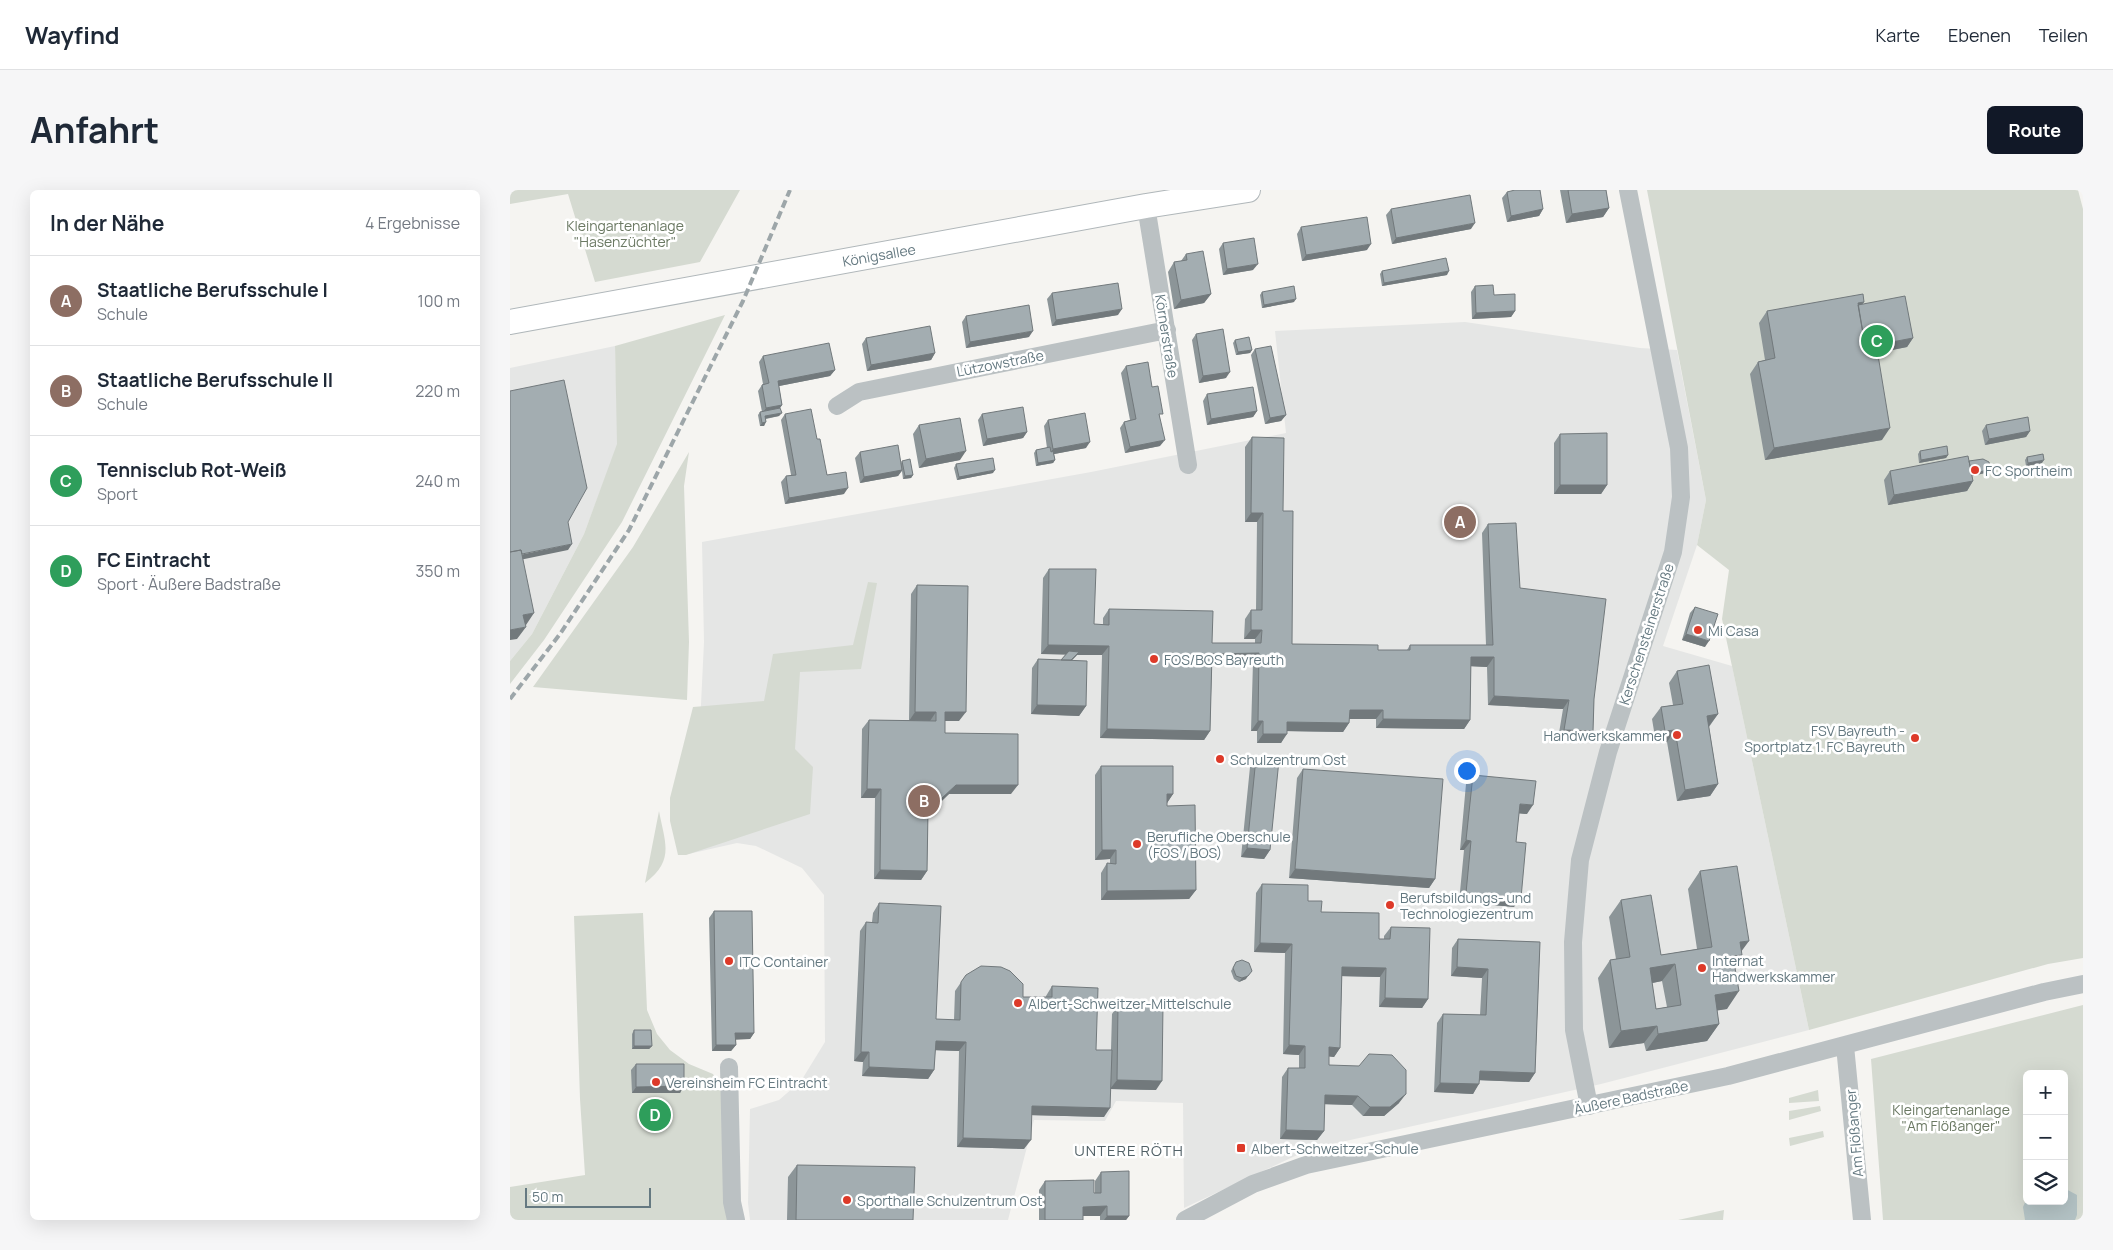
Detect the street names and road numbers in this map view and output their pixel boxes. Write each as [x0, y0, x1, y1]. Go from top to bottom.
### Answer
street label: Königsallee [841, 239, 917, 271]
street label: Körnerstraße [1151, 293, 1183, 379]
street label: Lützowstraße [955, 345, 1045, 381]
street label: Kerschensteinerstraße [1614, 561, 1678, 707]
street label: Äußere Badstraße [1572, 1076, 1690, 1118]
street label: Am Flößanger [1841, 1088, 1867, 1178]

